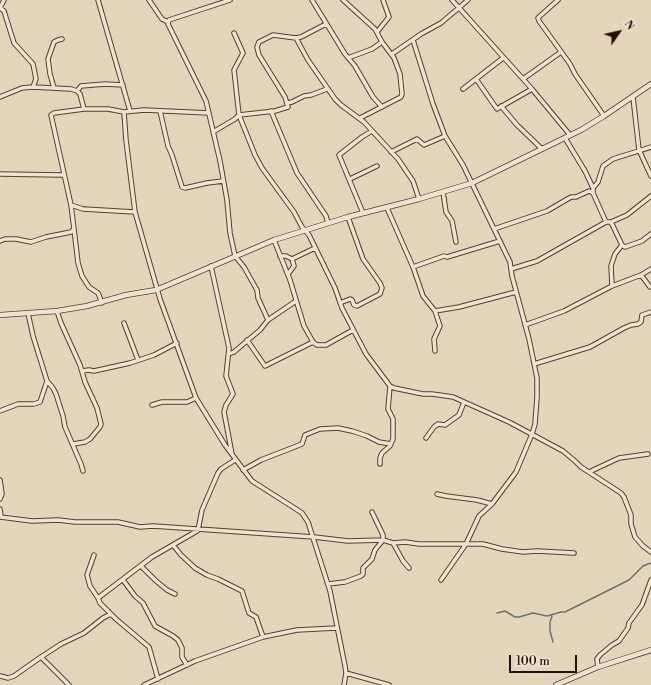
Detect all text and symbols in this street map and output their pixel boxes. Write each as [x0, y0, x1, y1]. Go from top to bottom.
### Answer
north arrow [599, 12, 639, 52]
text: N [621, 18, 637, 33]
scale bar [511, 647, 579, 673]
text: 100 m [516, 654, 550, 669]

